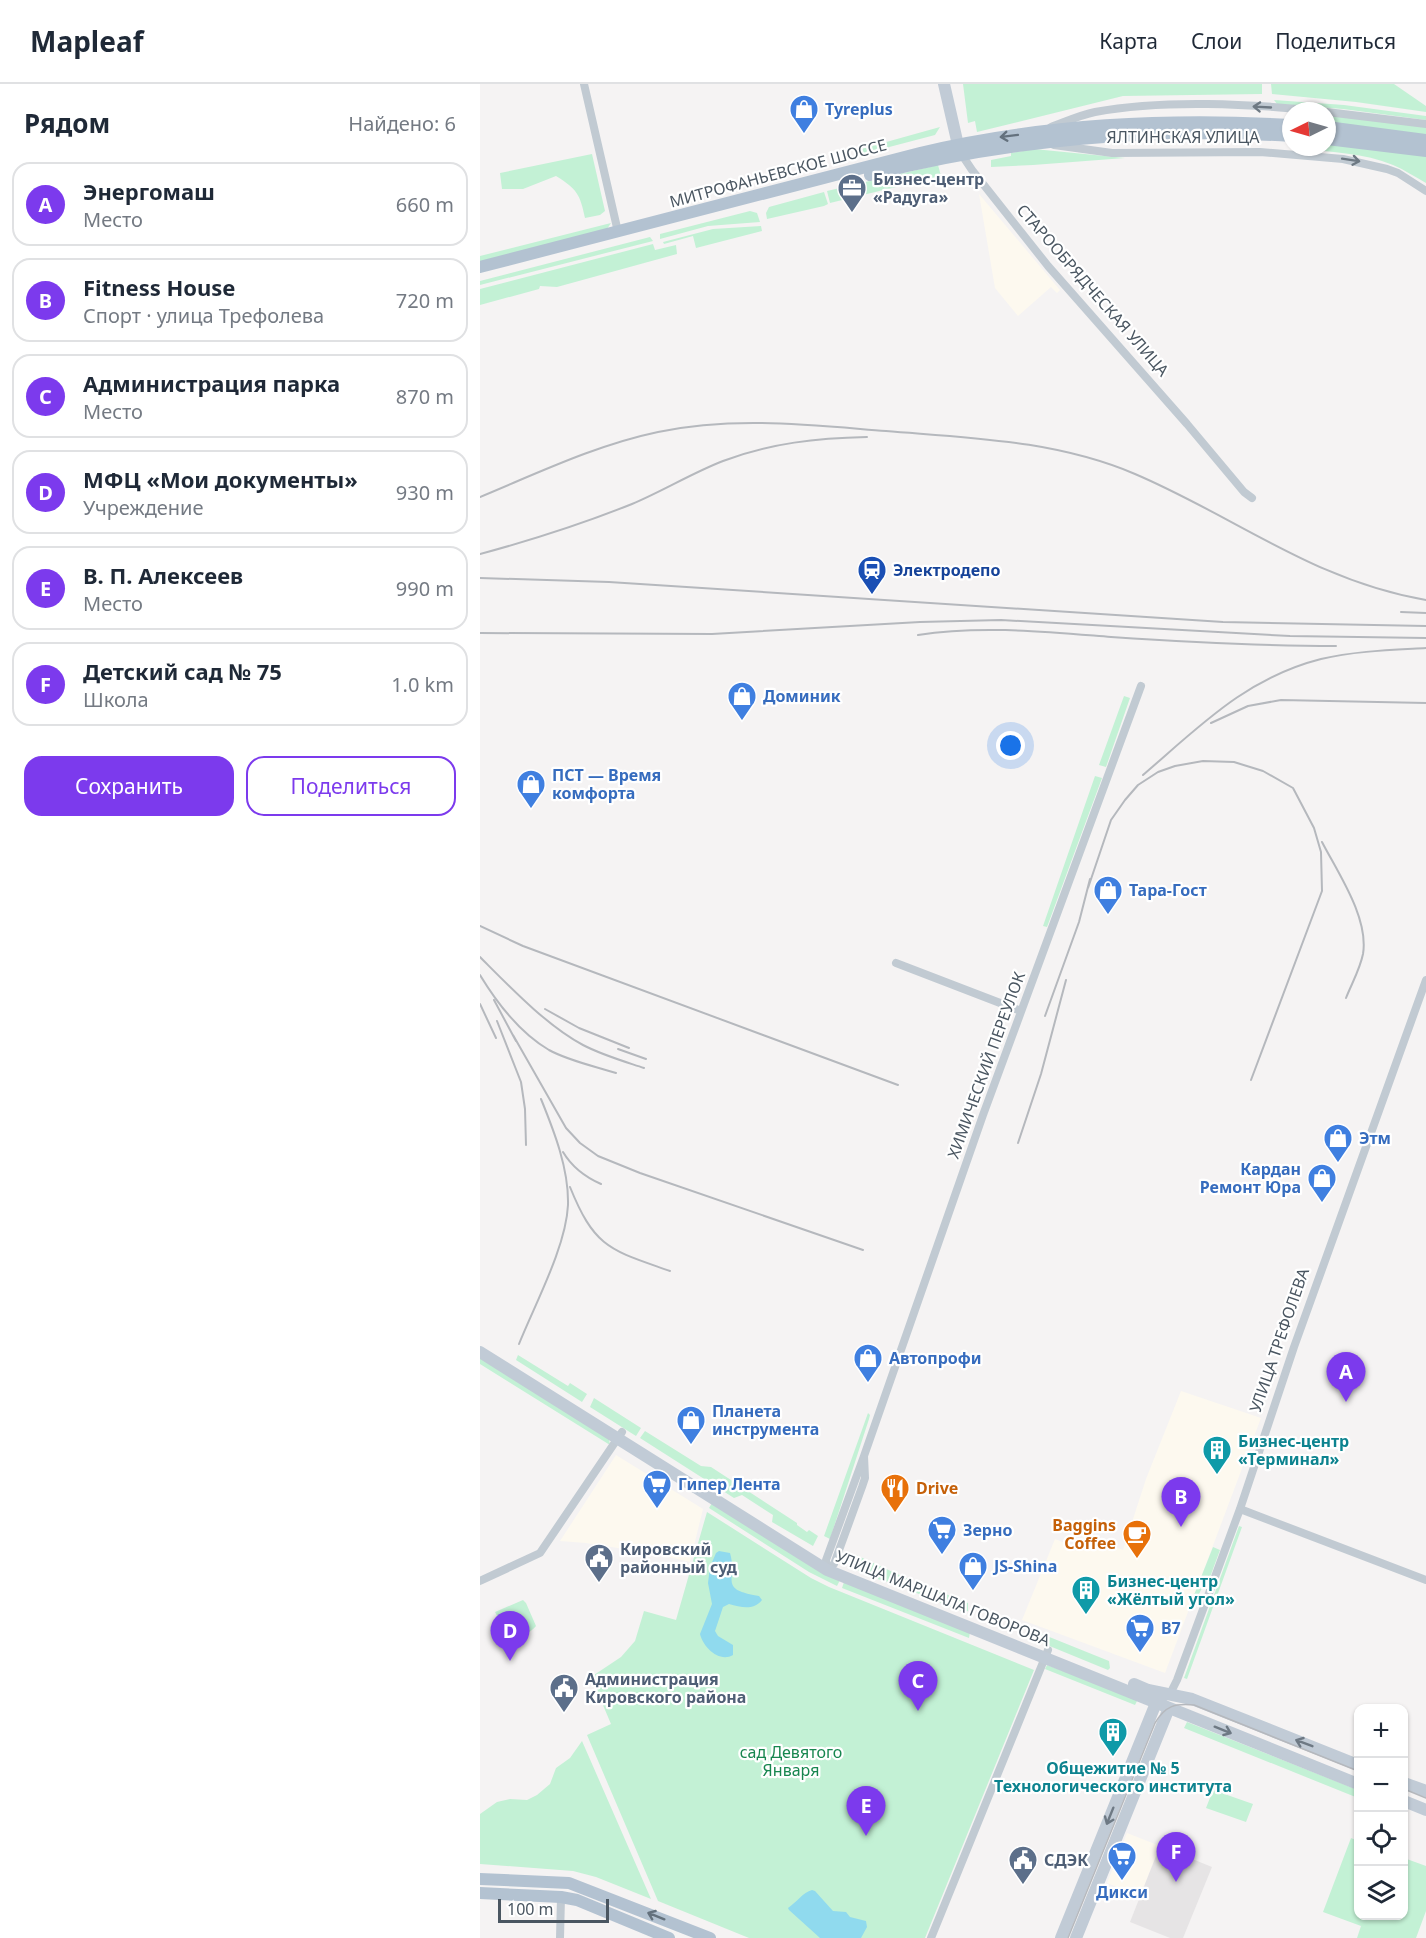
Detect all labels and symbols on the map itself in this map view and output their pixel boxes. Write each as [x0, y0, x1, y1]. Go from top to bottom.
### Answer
shop icon: Tyreplus [788, 93, 820, 135]
place label: Tyreplus [825, 98, 893, 120]
one-way arrow [1253, 102, 1273, 113]
north arrow [1282, 102, 1336, 156]
street label: ЯЛТИНСКАЯ УЛИЦА [1107, 126, 1260, 148]
one-way arrow [999, 131, 1019, 142]
street label: МИТРОФАНЬЕВСКОЕ ШОССЕ [667, 133, 889, 213]
one-way arrow [1341, 155, 1360, 166]
place label: Бизнес-центр «Радуга» [873, 168, 984, 208]
office icon: Бизнес-центр «Радуга» [836, 172, 868, 214]
street label: СТАРООБРЯДЧЕСКАЯ УЛИЦА [1012, 199, 1174, 381]
station icon: Электродепо [856, 554, 888, 596]
place label: Электродепо [893, 559, 1000, 581]
shop icon: Доминик [726, 680, 758, 722]
place label: Доминик [763, 685, 841, 707]
your location [996, 731, 1025, 760]
place label: ПСТ — Время комфорта [552, 764, 661, 804]
shop icon: ПСТ — Время комфорта [515, 768, 547, 810]
shop icon: Тара-Гост [1092, 874, 1124, 916]
place label: Тара-Гост [1129, 879, 1207, 901]
street label: ХИМИЧЕСКИЙ ПЕРЕУЛОК [942, 969, 1030, 1161]
shop icon: Этм [1322, 1122, 1354, 1164]
place label: Этм [1359, 1127, 1391, 1149]
place label: Кардан Ремонт Юра [1200, 1158, 1301, 1198]
shop icon: Кардан Ремонт Юра [1306, 1162, 1338, 1204]
street label: УЛИЦА ТРЕФОЛЕВА [1244, 1264, 1314, 1415]
shop icon: Автопрофи [852, 1342, 884, 1384]
place label: Автопрофи [889, 1347, 982, 1369]
pin: A [1326, 1352, 1366, 1402]
place label: Планета инструмента [712, 1400, 819, 1440]
shop icon: Планета инструмента [675, 1404, 707, 1446]
place label: Бизнес-центр «Терминал» [1238, 1430, 1349, 1470]
building icon: Бизнес-центр «Терминал» [1201, 1434, 1233, 1476]
supermarket icon: Гипер Лента [641, 1468, 673, 1510]
restaurant icon: Drive [879, 1472, 911, 1514]
place label: Гипер Лента [678, 1473, 781, 1495]
place label: Drive [916, 1477, 958, 1499]
pin: B [1162, 1478, 1200, 1527]
supermarket icon: Зерно [926, 1514, 958, 1556]
place label: Baggins Coffee [1052, 1514, 1116, 1554]
cafe icon: Baggins Coffee [1121, 1518, 1153, 1560]
place label: Зерно [963, 1519, 1012, 1541]
place label: Кировский районный суд [620, 1538, 738, 1578]
public building icon: Кировский районный суд [583, 1542, 615, 1584]
street label: УЛИЦА МАРШАЛА ГОВОРОВА [832, 1545, 1054, 1652]
shop icon: JS-Shina [957, 1550, 989, 1592]
place label: JS-Shina [992, 1555, 1057, 1577]
place label: Бизнес-центр «Жёлтый угол» [1107, 1570, 1235, 1610]
building icon: Бизнес-центр «Жёлтый угол» [1070, 1574, 1102, 1616]
pin: D [490, 1612, 530, 1661]
supermarket icon: В7 [1124, 1612, 1156, 1654]
place label: В7 [1161, 1617, 1181, 1639]
pin: C [898, 1662, 938, 1711]
place label: Администрация Кировского района [585, 1668, 746, 1708]
public building icon: Администрация Кировского района [548, 1672, 580, 1714]
building icon: Общежитие № 5 Технологического института [1097, 1716, 1129, 1758]
one-way arrow [1213, 1725, 1232, 1736]
one-way arrow [1295, 1737, 1314, 1748]
park label: сад Девятого Января [740, 1741, 842, 1781]
place label: Общежитие № 5 Технологического института [994, 1757, 1232, 1797]
pin: E [846, 1786, 886, 1836]
one-way arrow [1104, 1806, 1115, 1824]
pin: F [1156, 1832, 1196, 1882]
supermarket icon: Дикси [1106, 1840, 1138, 1882]
public building icon: СДЭК [1007, 1844, 1039, 1886]
place label: СДЭК [1044, 1849, 1089, 1871]
place label: Дикси [1096, 1881, 1148, 1903]
scale bar [498, 1896, 609, 1924]
one-way arrow [647, 1910, 666, 1921]

